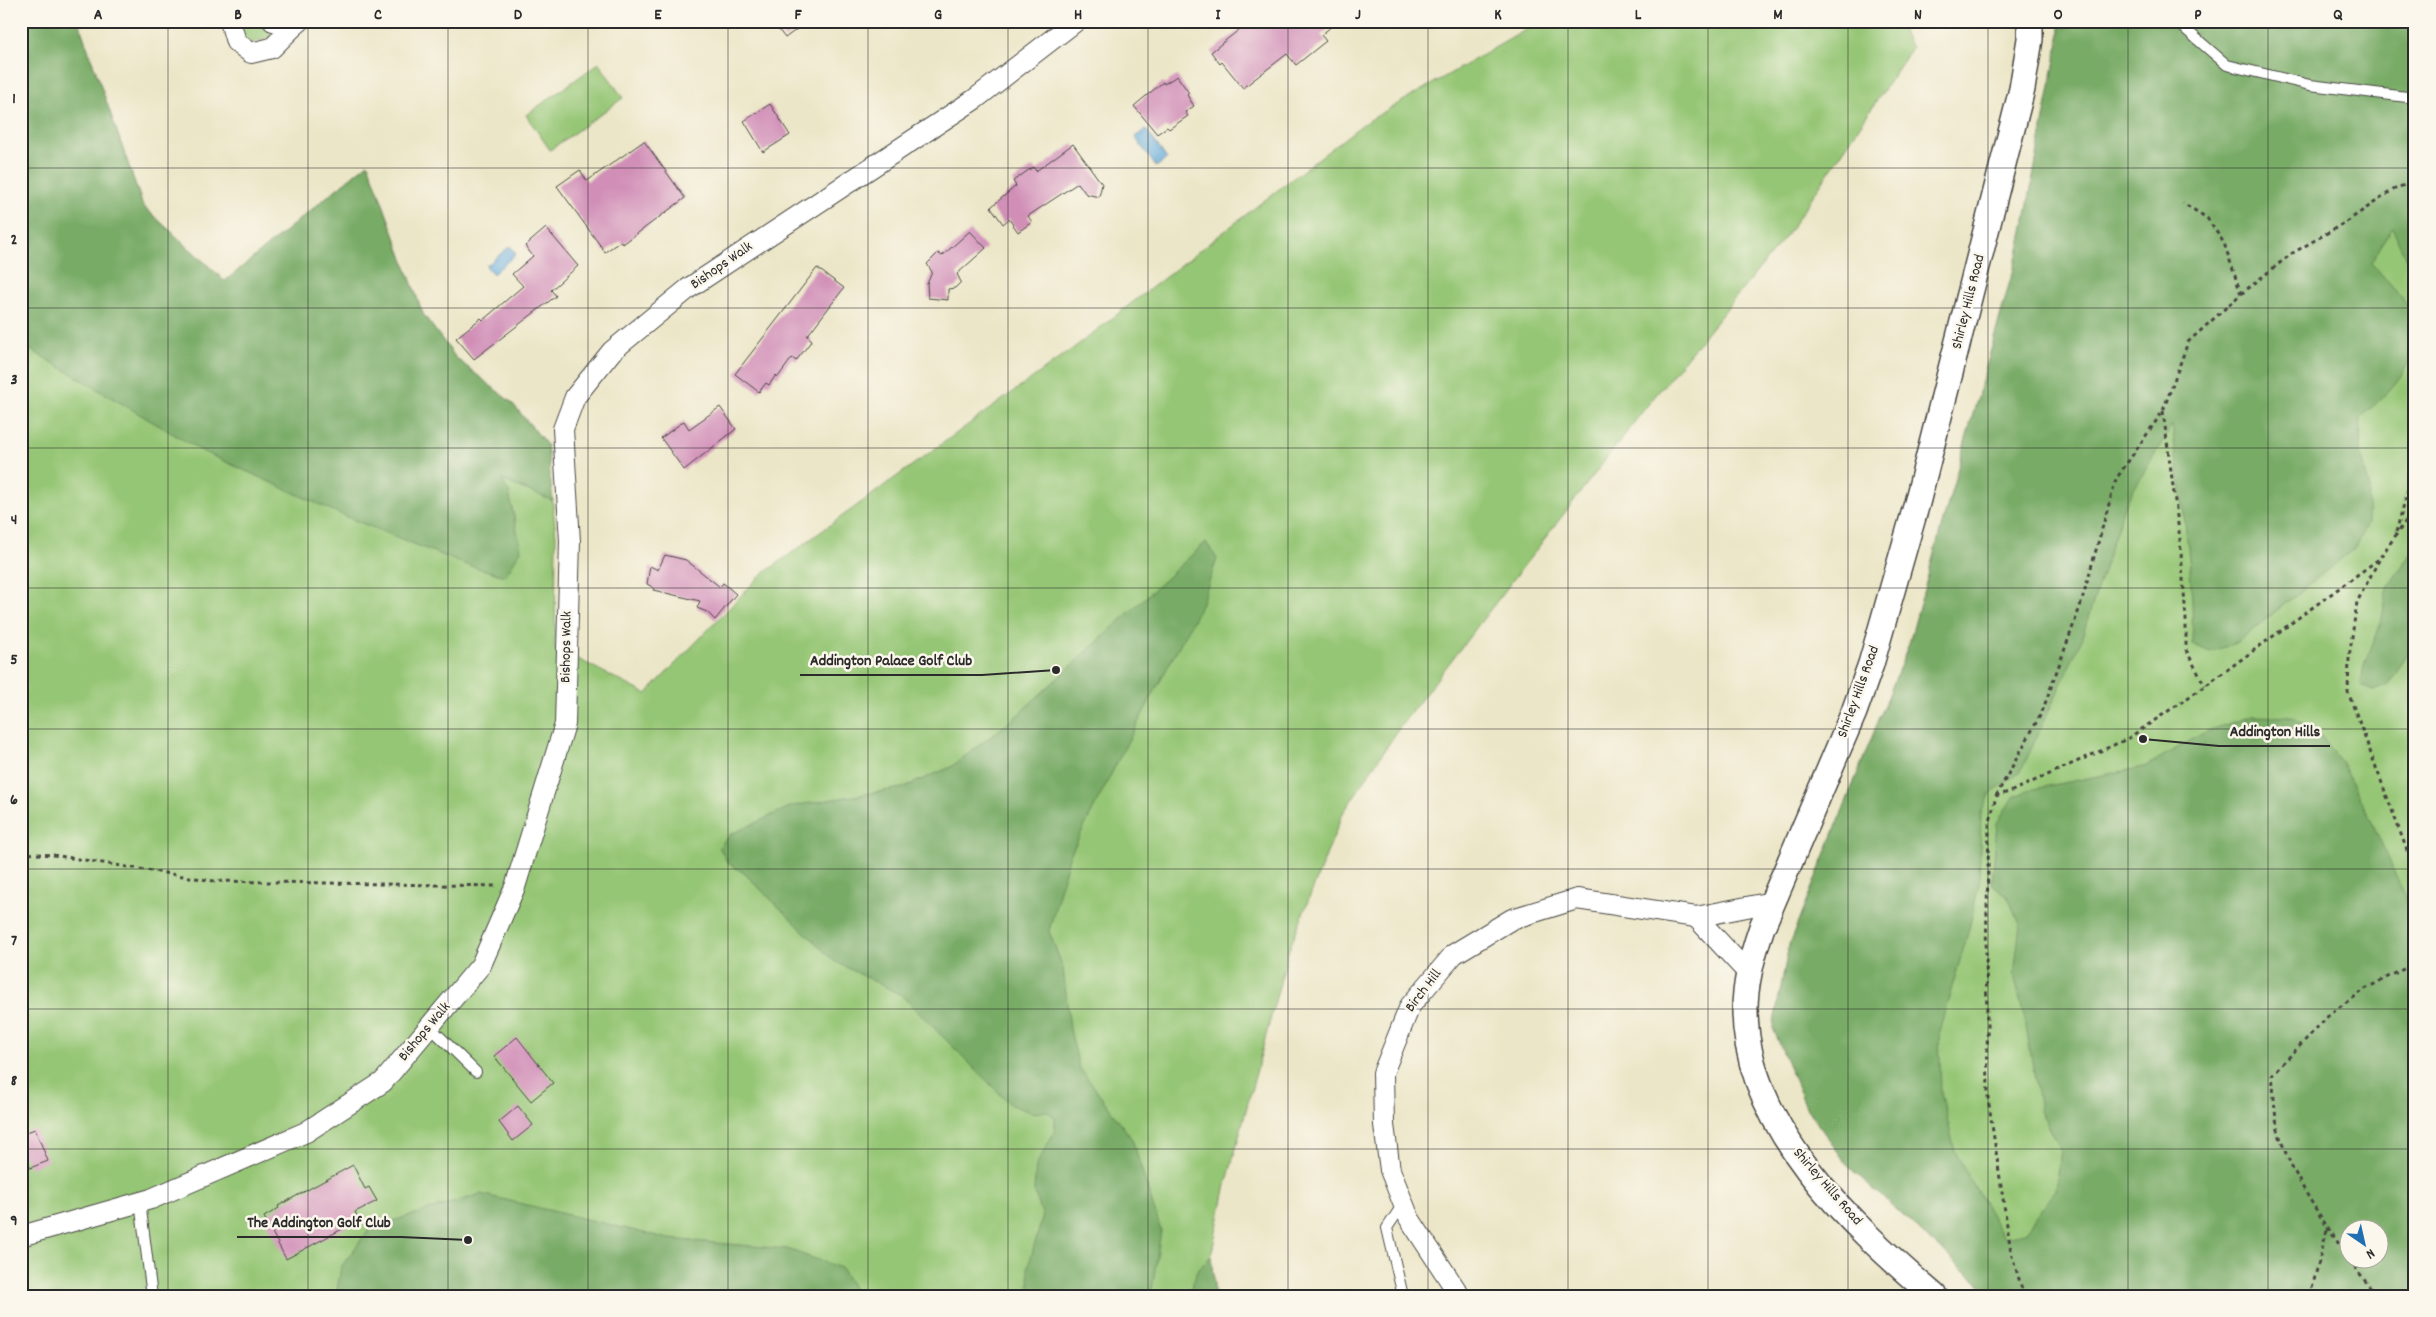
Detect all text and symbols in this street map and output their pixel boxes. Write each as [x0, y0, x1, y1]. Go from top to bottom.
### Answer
text: A [94, 4, 103, 27]
text: B [234, 4, 242, 27]
text: C [374, 4, 382, 27]
text: D [514, 4, 523, 27]
text: E [654, 4, 662, 27]
text: F [794, 4, 802, 27]
text: G [934, 4, 942, 27]
text: H [1074, 4, 1082, 27]
text: I [1216, 4, 1222, 27]
text: J [1355, 4, 1361, 27]
text: K [1494, 4, 1502, 27]
text: L [1635, 4, 1642, 27]
text: M [1773, 4, 1783, 27]
text: N [1914, 4, 1922, 27]
text: O [2053, 4, 2063, 27]
text: P [2194, 4, 2202, 27]
text: Q [2333, 4, 2343, 27]
text: 1 [12, 88, 16, 111]
text: 2 [11, 229, 18, 252]
street label: Bishops Walk [686, 236, 758, 296]
street label: Shirley Hills Road [1947, 252, 1991, 352]
text: 3 [10, 369, 18, 392]
text: 4 [11, 509, 17, 532]
street label: Bishops Walk [555, 611, 579, 683]
street label: Shirley Hills Road [1832, 643, 1886, 741]
callout: Addington Palace Golf Club [800, 644, 982, 675]
text: 5 [10, 649, 18, 672]
text: Addington Palace Golf Club [810, 650, 972, 673]
callout: Addington Hills [2219, 715, 2330, 746]
text: Addington Hills [2230, 721, 2321, 744]
text: 6 [10, 789, 18, 812]
text: 7 [11, 930, 17, 953]
street label: Birch Hill [1400, 964, 1448, 1017]
street label: Bishops Walk [394, 997, 456, 1067]
text: 8 [11, 1070, 18, 1093]
street label: Shirley Hills Road [1787, 1143, 1867, 1231]
callout: The Addington Golf Club [237, 1206, 401, 1237]
text: 9 [10, 1210, 18, 1233]
text: The Addington Golf Club [247, 1212, 391, 1235]
north arrow [2338, 1220, 2388, 1270]
text: N [2362, 1243, 2379, 1263]

